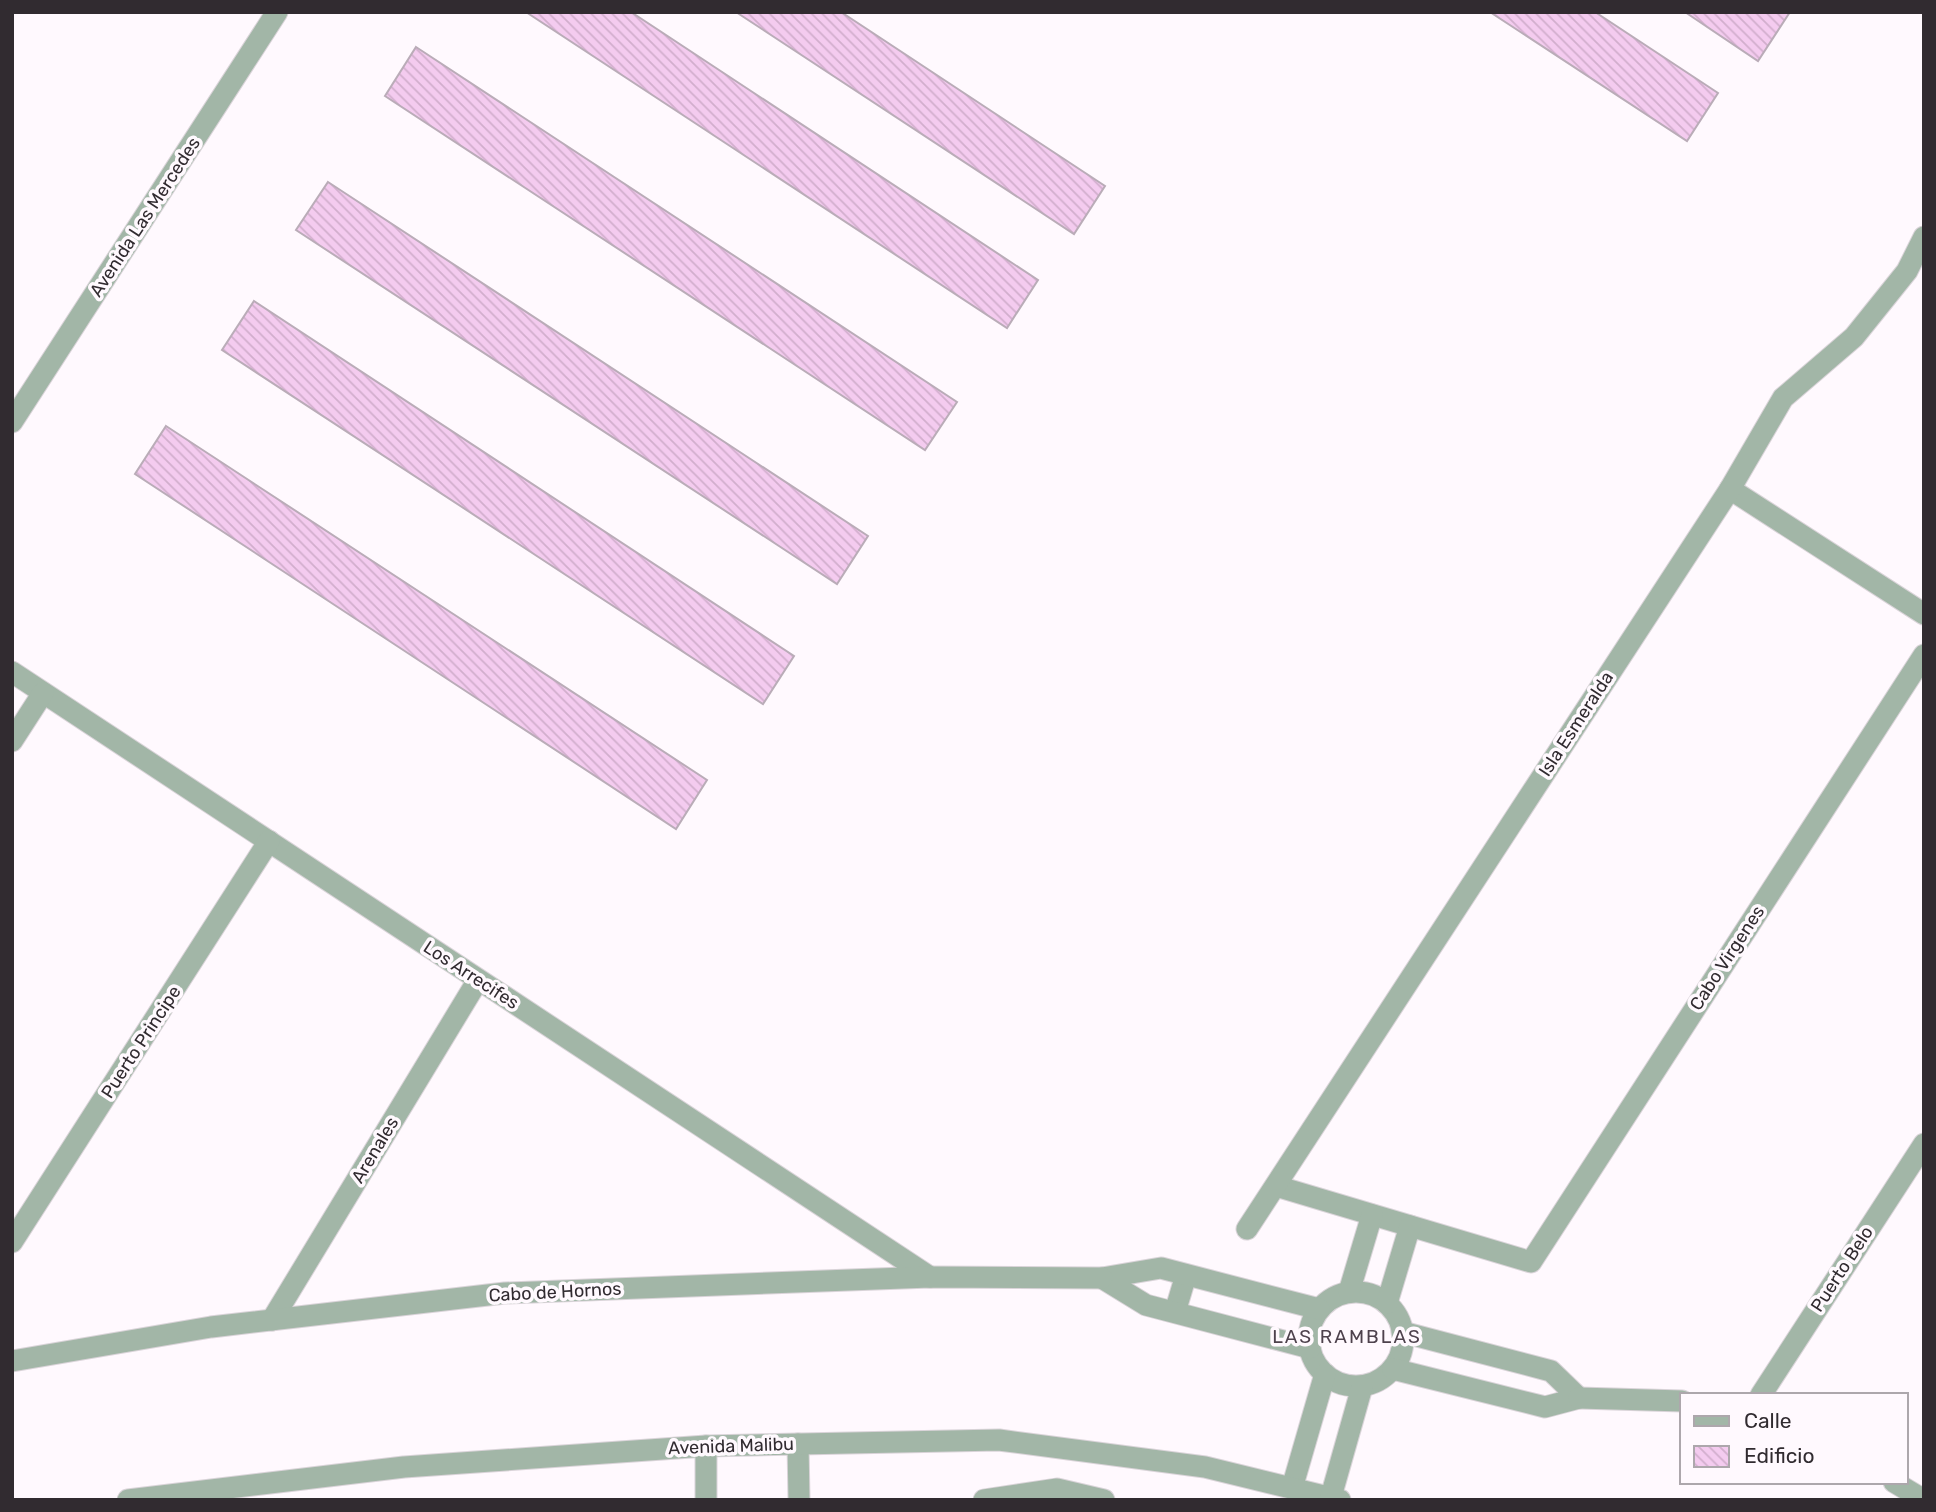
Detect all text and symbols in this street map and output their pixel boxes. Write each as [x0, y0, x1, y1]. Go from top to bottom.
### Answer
street label: Avenida Las Mercedes [85, 133, 205, 301]
street label: Isla Esmeralda [1534, 667, 1618, 781]
street label: Cabo Virgenes [1685, 901, 1769, 1015]
street label: Los Arrecifes [419, 936, 523, 1014]
street label: Puerto Principe [96, 982, 186, 1102]
street label: Arenales [347, 1113, 403, 1187]
street label: Puerto Belo [1806, 1222, 1878, 1316]
street label: Cabo de Hornos [488, 1278, 622, 1306]
district label: LAS RAMBLAS [1272, 1325, 1422, 1348]
legend [1680, 1393, 1908, 1484]
text: Calle [1744, 1408, 1792, 1433]
street label: Avenida Malibu [668, 1433, 794, 1459]
text: Edificio [1744, 1443, 1814, 1468]

